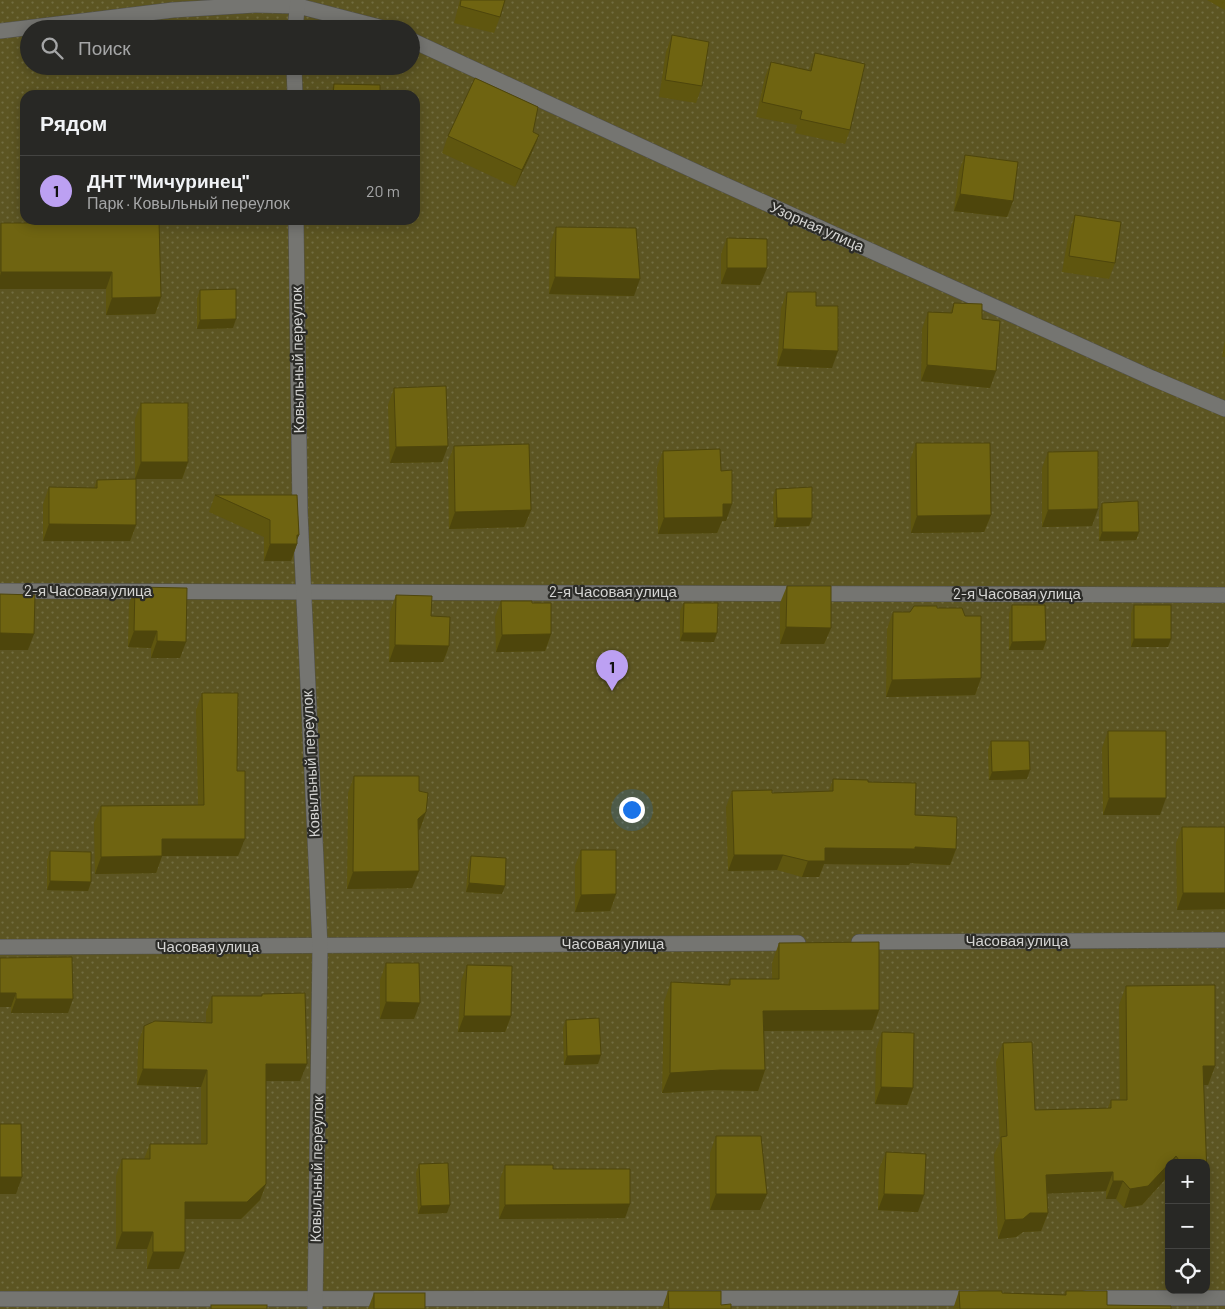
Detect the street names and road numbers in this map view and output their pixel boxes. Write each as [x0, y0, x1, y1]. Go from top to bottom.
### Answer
street label: Узорная улица [768, 197, 868, 255]
street label: Ковыльный переулок [287, 286, 307, 434]
street label: 2-я Часовая улица [24, 581, 153, 599]
street label: 2-я Часовая улица [549, 582, 678, 600]
street label: 2-я Часовая улица [953, 584, 1082, 602]
street label: Ковыльный переулок [297, 690, 323, 838]
street label: Часовая улица [966, 931, 1069, 949]
street label: Часовая улица [562, 934, 665, 952]
street label: Часовая улица [157, 937, 260, 955]
street label: Ковыльный переулок [306, 1095, 326, 1243]

